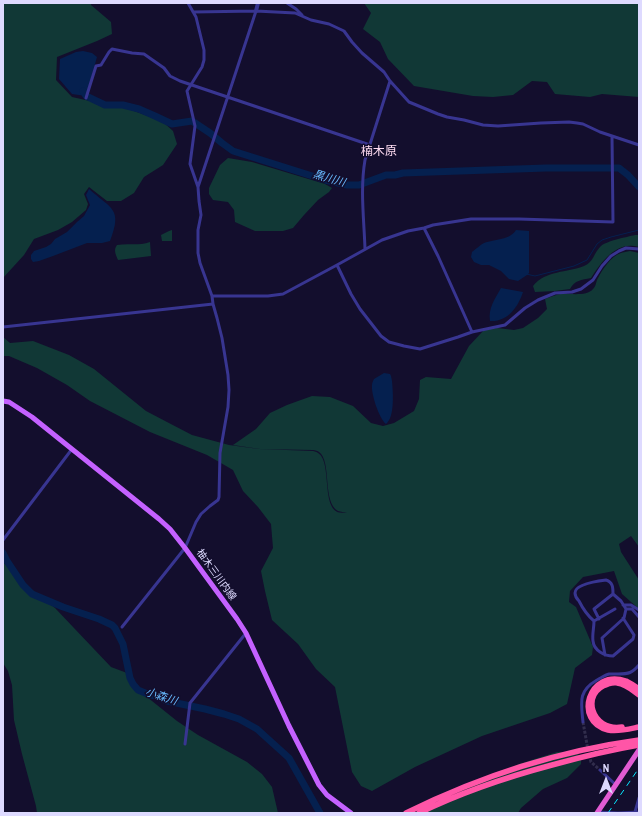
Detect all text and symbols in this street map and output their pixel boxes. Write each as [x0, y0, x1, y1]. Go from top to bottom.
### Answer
district label: 楠木原 [361, 145, 397, 159]
water label: 黒川川 [311, 168, 347, 190]
street label: 柚木三川内線 [194, 547, 238, 603]
water label: 小森川 [143, 686, 179, 708]
north arrow [586, 760, 626, 800]
text: N [603, 761, 609, 775]

